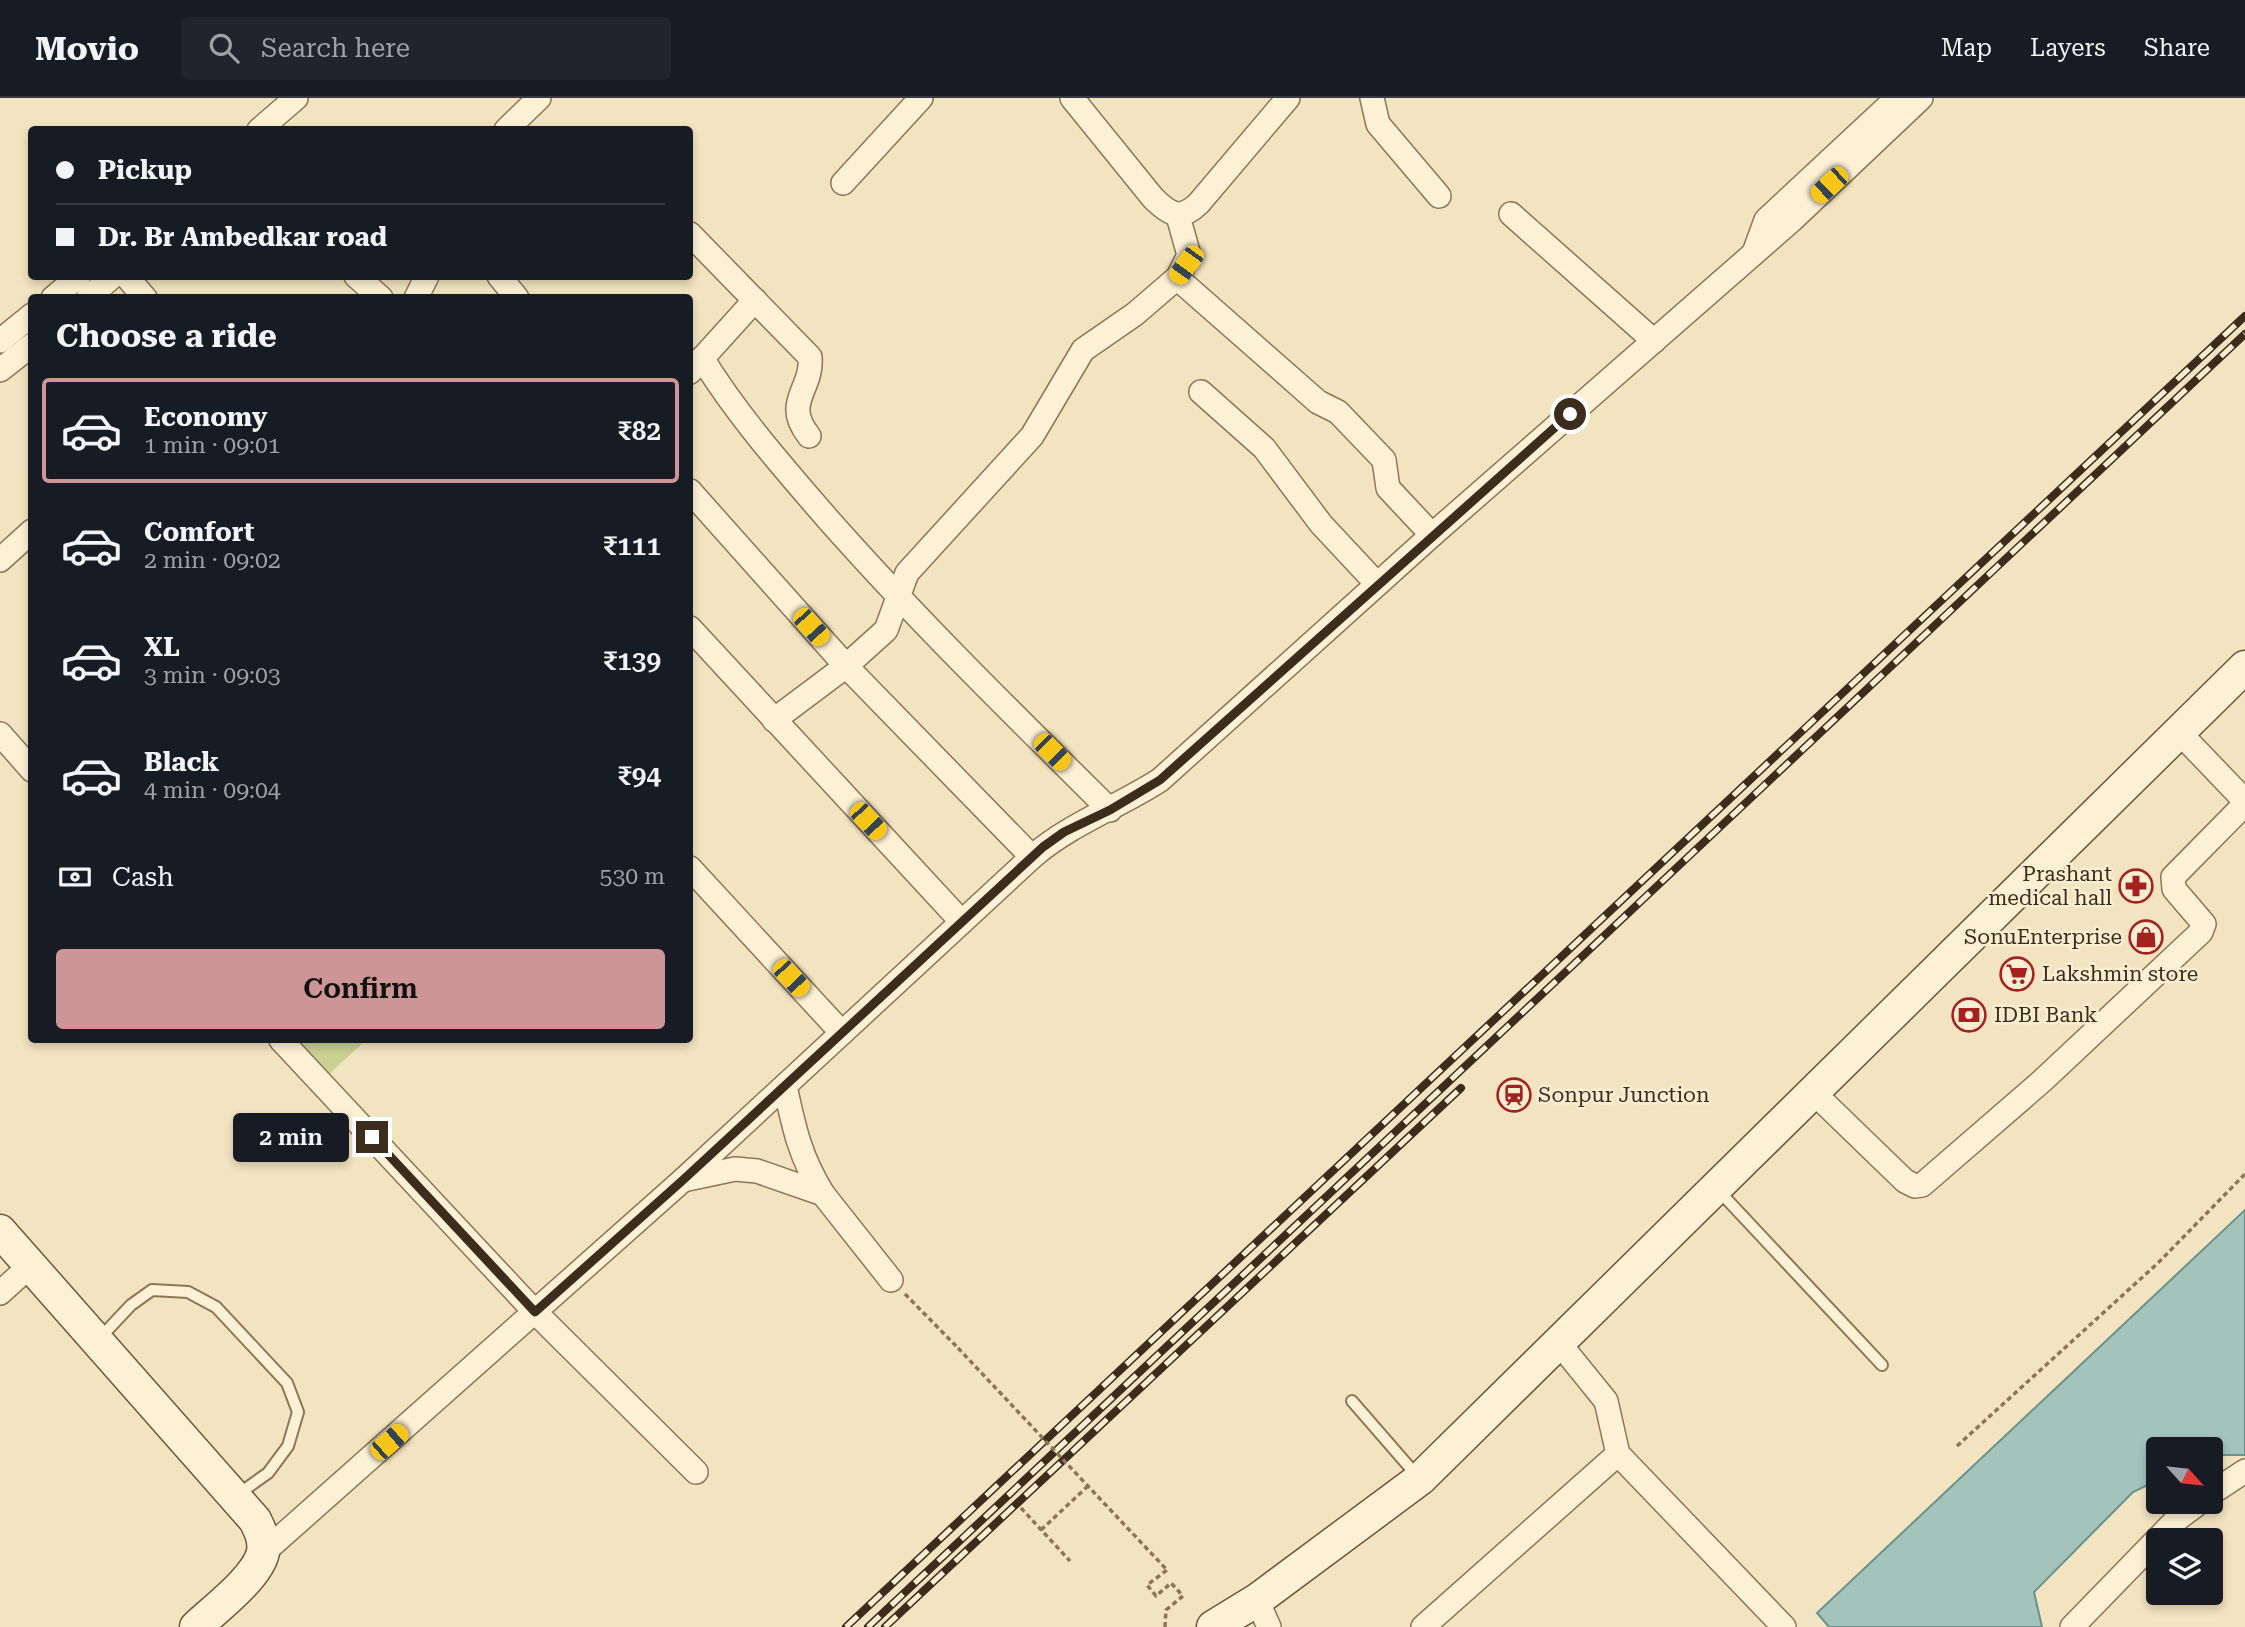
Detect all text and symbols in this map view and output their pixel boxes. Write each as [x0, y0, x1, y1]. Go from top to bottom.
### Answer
search box [181, 17, 671, 80]
text: Movio [35, 29, 139, 68]
icon: search [205, 29, 243, 67]
text: Search here [261, 33, 410, 63]
text: Map [1941, 34, 1992, 62]
text: Layers [2030, 34, 2106, 62]
text: Share [2144, 34, 2210, 62]
text: Pickup [98, 155, 192, 185]
car [1807, 163, 1852, 207]
text: Dr. Br Ambedkar road [98, 222, 387, 252]
car [1166, 242, 1207, 288]
text: Choose a ride [56, 317, 277, 355]
route start [1554, 398, 1586, 430]
icon: car [60, 399, 123, 462]
text: Economy [144, 402, 267, 432]
text: ₹82 [617, 416, 661, 446]
text: 1 min · 09:01 [144, 432, 281, 459]
icon: car [60, 514, 123, 577]
text: Comfort [144, 517, 254, 547]
text: ₹111 [603, 531, 661, 561]
text: 2 min · 09:02 [144, 547, 281, 574]
car [790, 604, 833, 650]
icon: car [60, 629, 123, 692]
text: XL [144, 632, 180, 662]
text: ₹139 [603, 646, 661, 676]
text: 3 min · 09:03 [144, 662, 281, 689]
car [1030, 730, 1075, 774]
icon: car [60, 744, 123, 807]
text: Black [144, 747, 219, 777]
text: ₹94 [617, 761, 661, 791]
text: 4 min · 09:04 [144, 777, 281, 804]
car [846, 798, 891, 844]
icon: cash [56, 858, 94, 896]
text: Cash [112, 862, 174, 892]
place label: Prashant medical hall [1988, 862, 2113, 910]
text: 530 m [600, 863, 665, 890]
pharmacy icon: Prashant medical hall [2117, 867, 2155, 905]
shop icon: SonuEnterprise [2127, 918, 2165, 956]
place label: SonuEnterprise [1964, 925, 2122, 949]
button: Confirm [56, 949, 665, 1029]
car [769, 955, 814, 1001]
supermarket icon: Lakshmin store [1998, 955, 2036, 993]
place label: Lakshmin store [2042, 962, 2198, 986]
bank icon: IDBI Bank [1950, 996, 1988, 1034]
place label: IDBI Bank [1994, 1003, 2097, 1027]
station icon: Sonpur Junction [1495, 1076, 1533, 1114]
place label: Sonpur Junction [1538, 1083, 1710, 1107]
callout: 2 min [232, 1112, 348, 1162]
route end [356, 1121, 388, 1153]
text: 2 min [259, 1124, 323, 1151]
car [367, 1420, 412, 1464]
north arrow [2146, 1437, 2222, 1514]
map controls [2146, 1437, 2223, 1605]
button: layers [2146, 1528, 2223, 1605]

